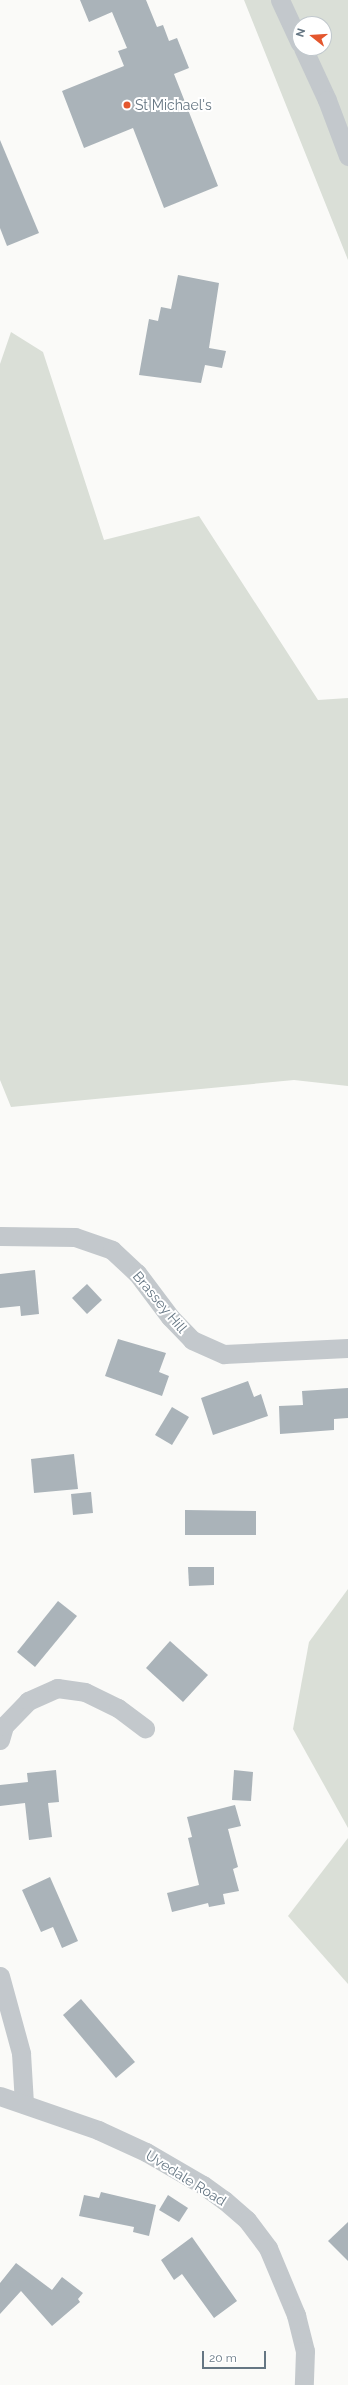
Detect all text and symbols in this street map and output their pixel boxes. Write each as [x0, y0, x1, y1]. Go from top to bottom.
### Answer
north arrow [292, 16, 332, 56]
text: N [294, 27, 308, 39]
place label: St Michael's [135, 97, 212, 113]
marker: St Michael's [122, 100, 132, 110]
street label: Brassey Hill [129, 1268, 191, 1336]
street label: Uvedale Road [143, 2147, 229, 2209]
scale bar [204, 2343, 268, 2369]
text: 20 m [209, 2351, 237, 2365]

